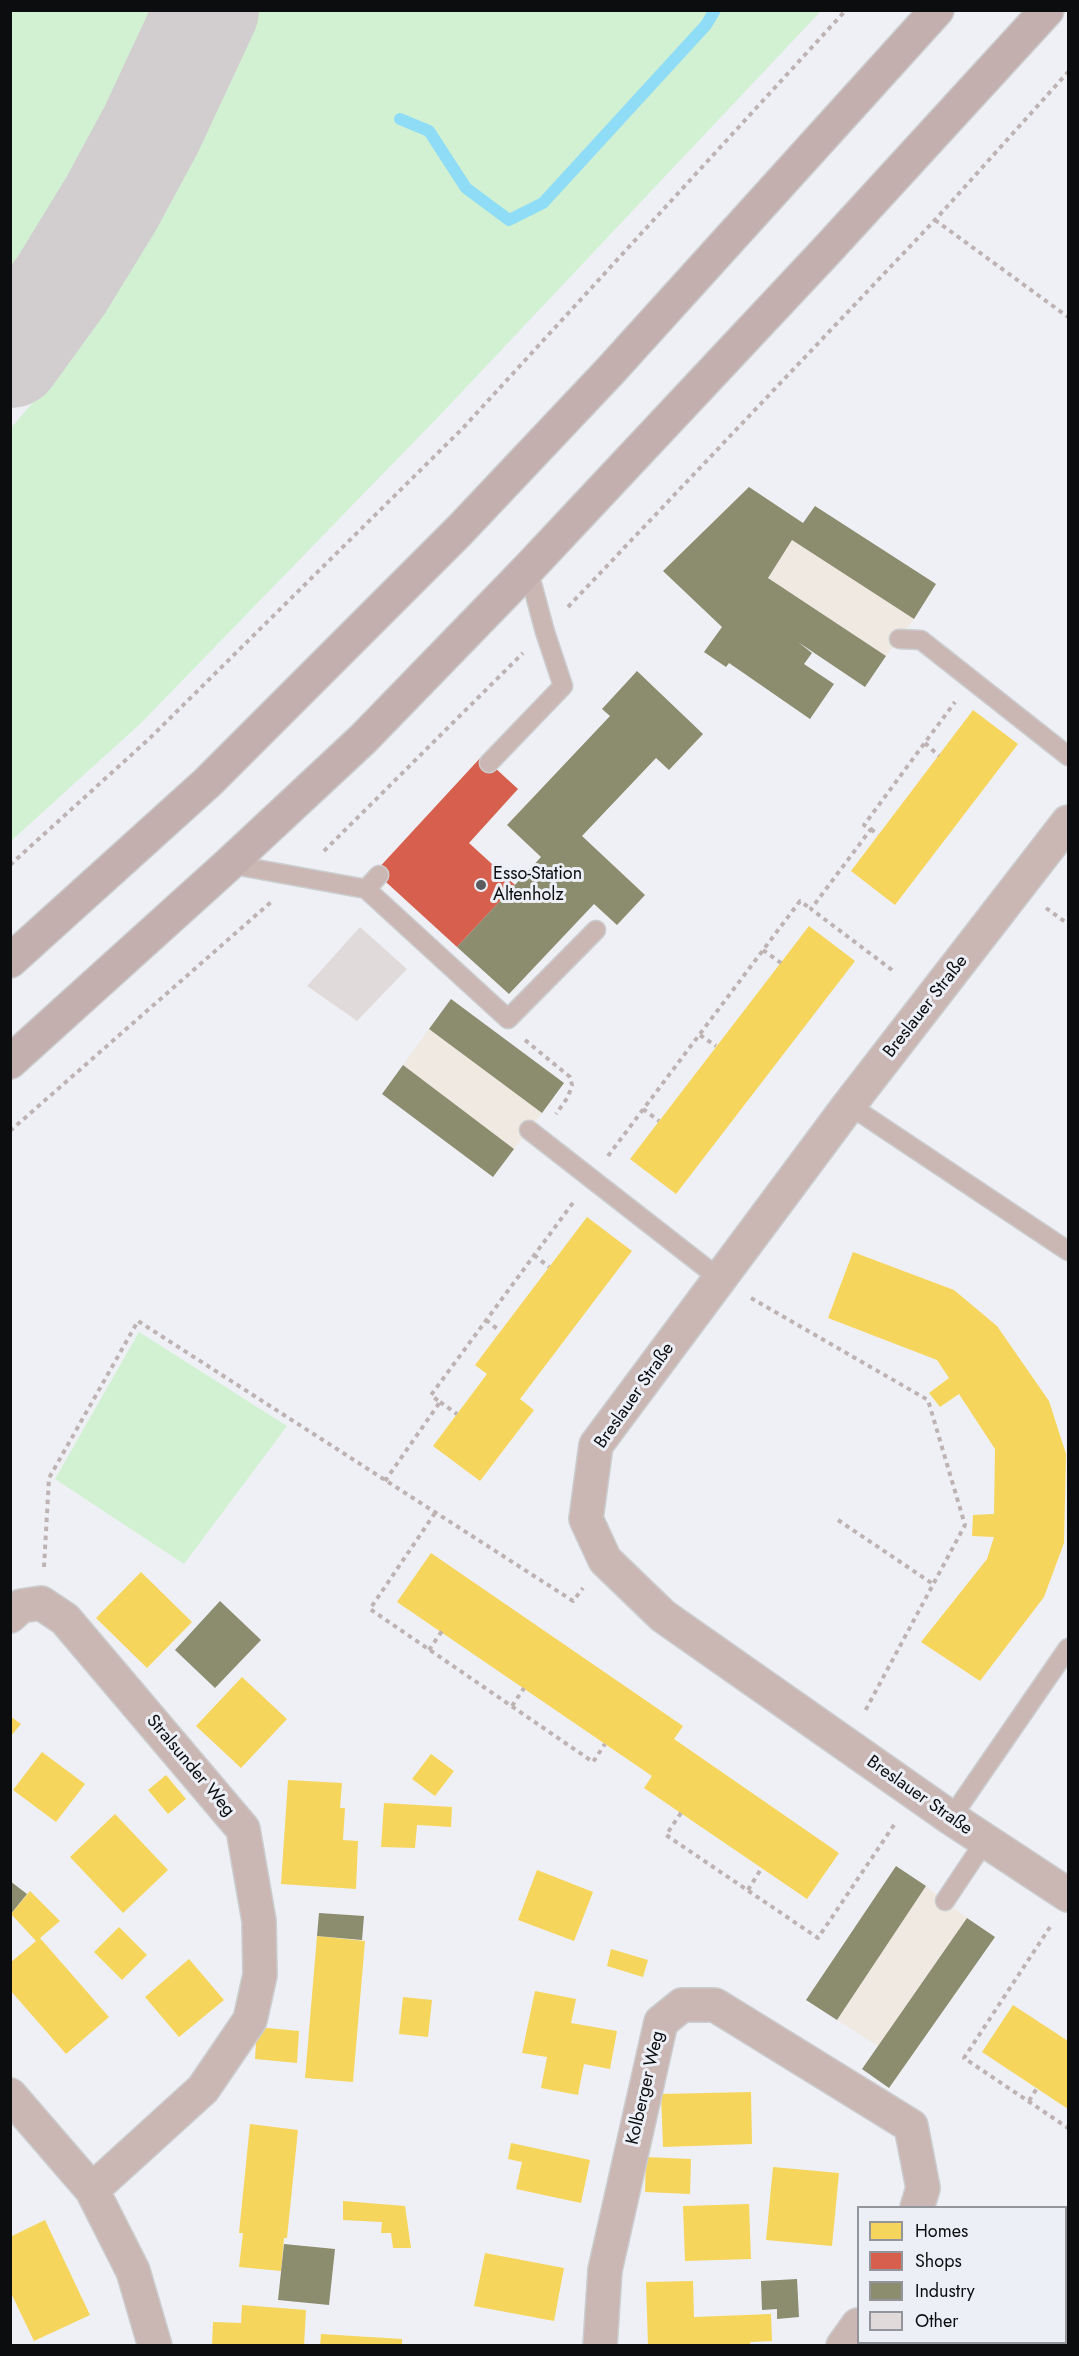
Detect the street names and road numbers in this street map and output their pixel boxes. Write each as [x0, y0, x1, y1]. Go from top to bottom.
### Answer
street label: Breslauer Straße [879, 951, 973, 1063]
street label: Breslauer Straße [591, 1339, 679, 1453]
street label: Stralsunder Weg [141, 1711, 239, 1821]
street label: Breslauer Straße [862, 1752, 976, 1840]
street label: Kolberger Weg [622, 2029, 670, 2147]

